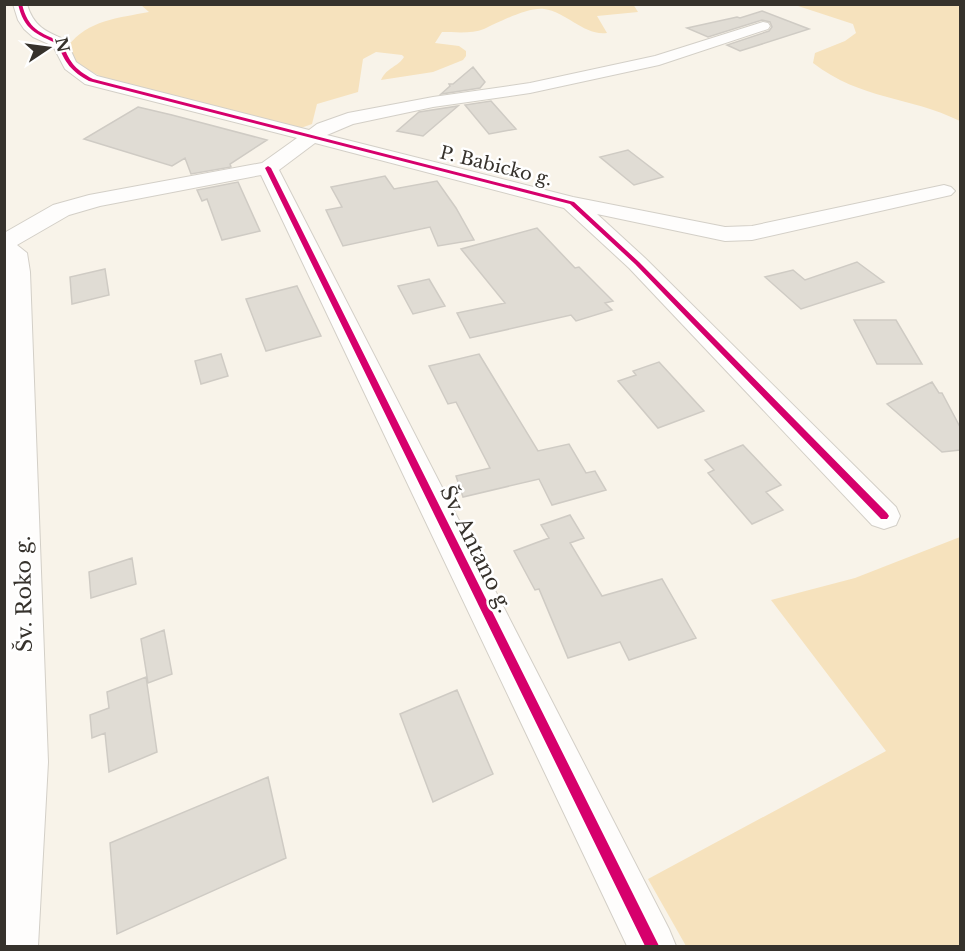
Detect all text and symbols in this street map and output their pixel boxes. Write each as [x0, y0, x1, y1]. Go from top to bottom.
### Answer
north arrow [18, 18, 78, 78]
text: N [51, 35, 74, 54]
street label: P. Babicko g. [437, 141, 555, 191]
street label: Šv. Antano g. [434, 481, 518, 617]
street label: Šv. Roko g. [10, 536, 38, 652]

